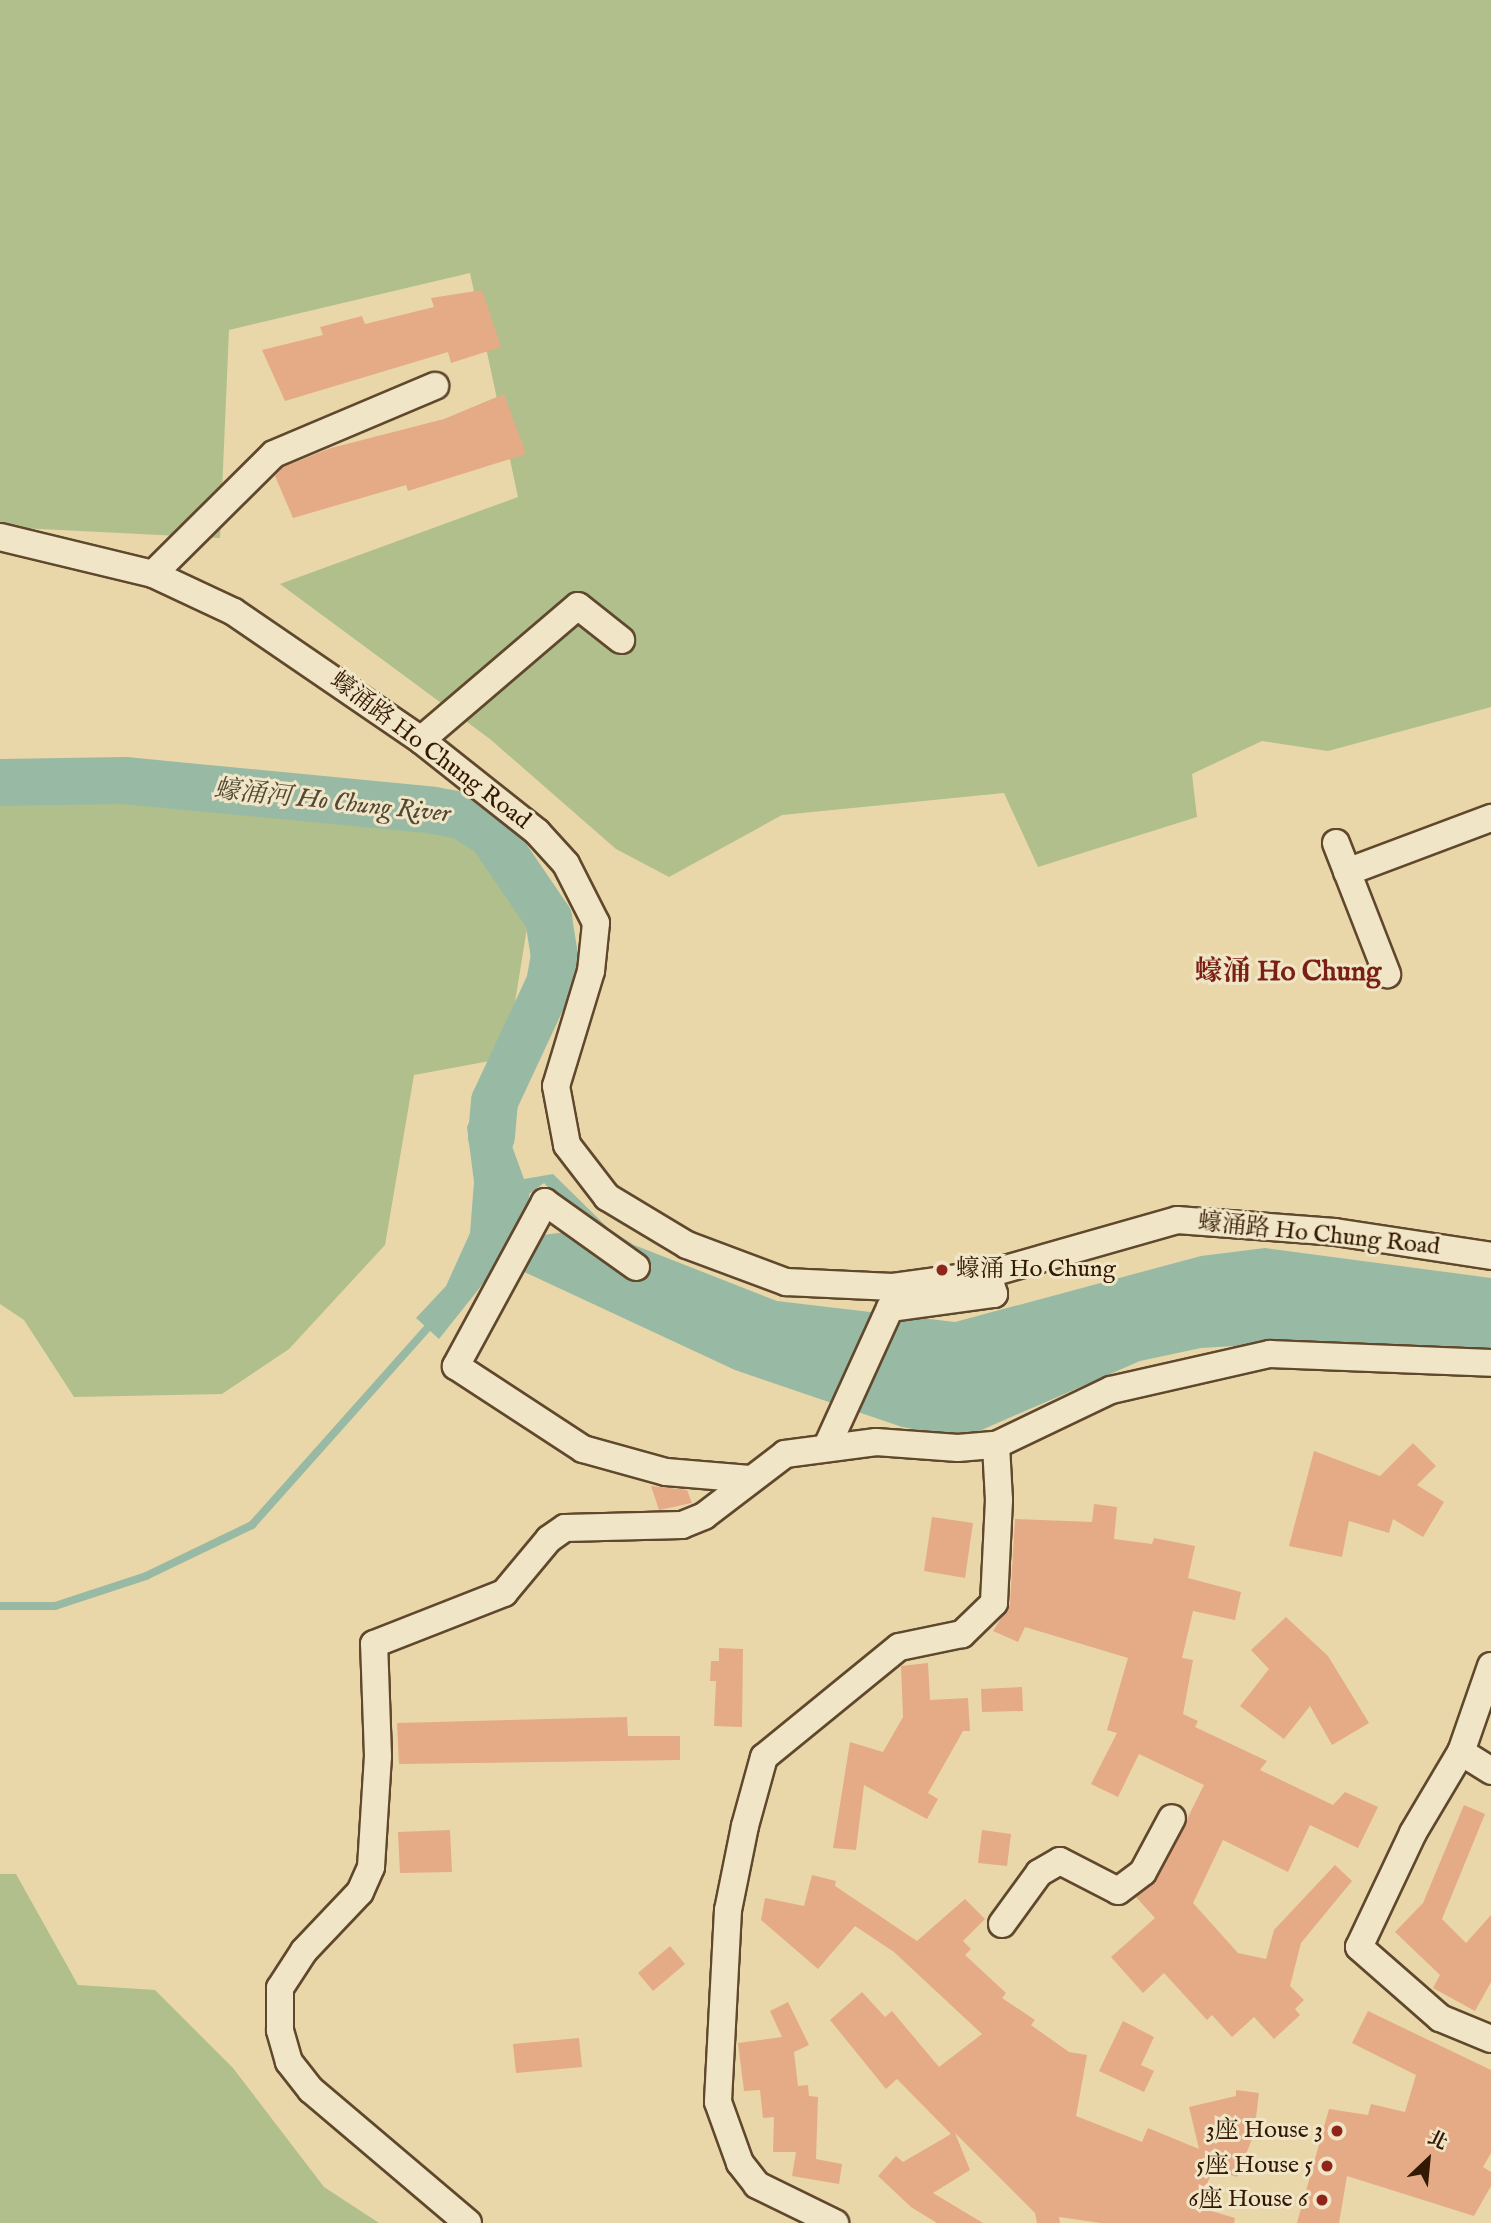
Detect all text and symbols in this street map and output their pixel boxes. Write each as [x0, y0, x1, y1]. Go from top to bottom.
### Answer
street label: 蠔涌路 Ho Chung Road [324, 666, 536, 836]
water label: 蠔涌河 Ho Chung River [212, 774, 452, 830]
district label: 蠔涌 Ho Chung [1195, 956, 1381, 990]
street label: 蠔涌路 Ho Chung Road [1197, 1208, 1441, 1262]
place label: 蠔涌 Ho Chung [956, 1256, 1116, 1284]
marker: 蠔涌 Ho Chung [934, 1262, 950, 1278]
place label: 3座 House 3 [1206, 2117, 1323, 2145]
marker: 3座 House 3 [1329, 2123, 1345, 2139]
north arrow [1393, 2125, 1463, 2195]
text: 北 [1423, 2126, 1451, 2156]
place label: 5座 House 5 [1196, 2152, 1313, 2180]
marker: 5座 House 5 [1319, 2158, 1335, 2174]
place label: 6座 House 6 [1188, 2186, 1308, 2214]
marker: 6座 House 6 [1314, 2192, 1330, 2208]

